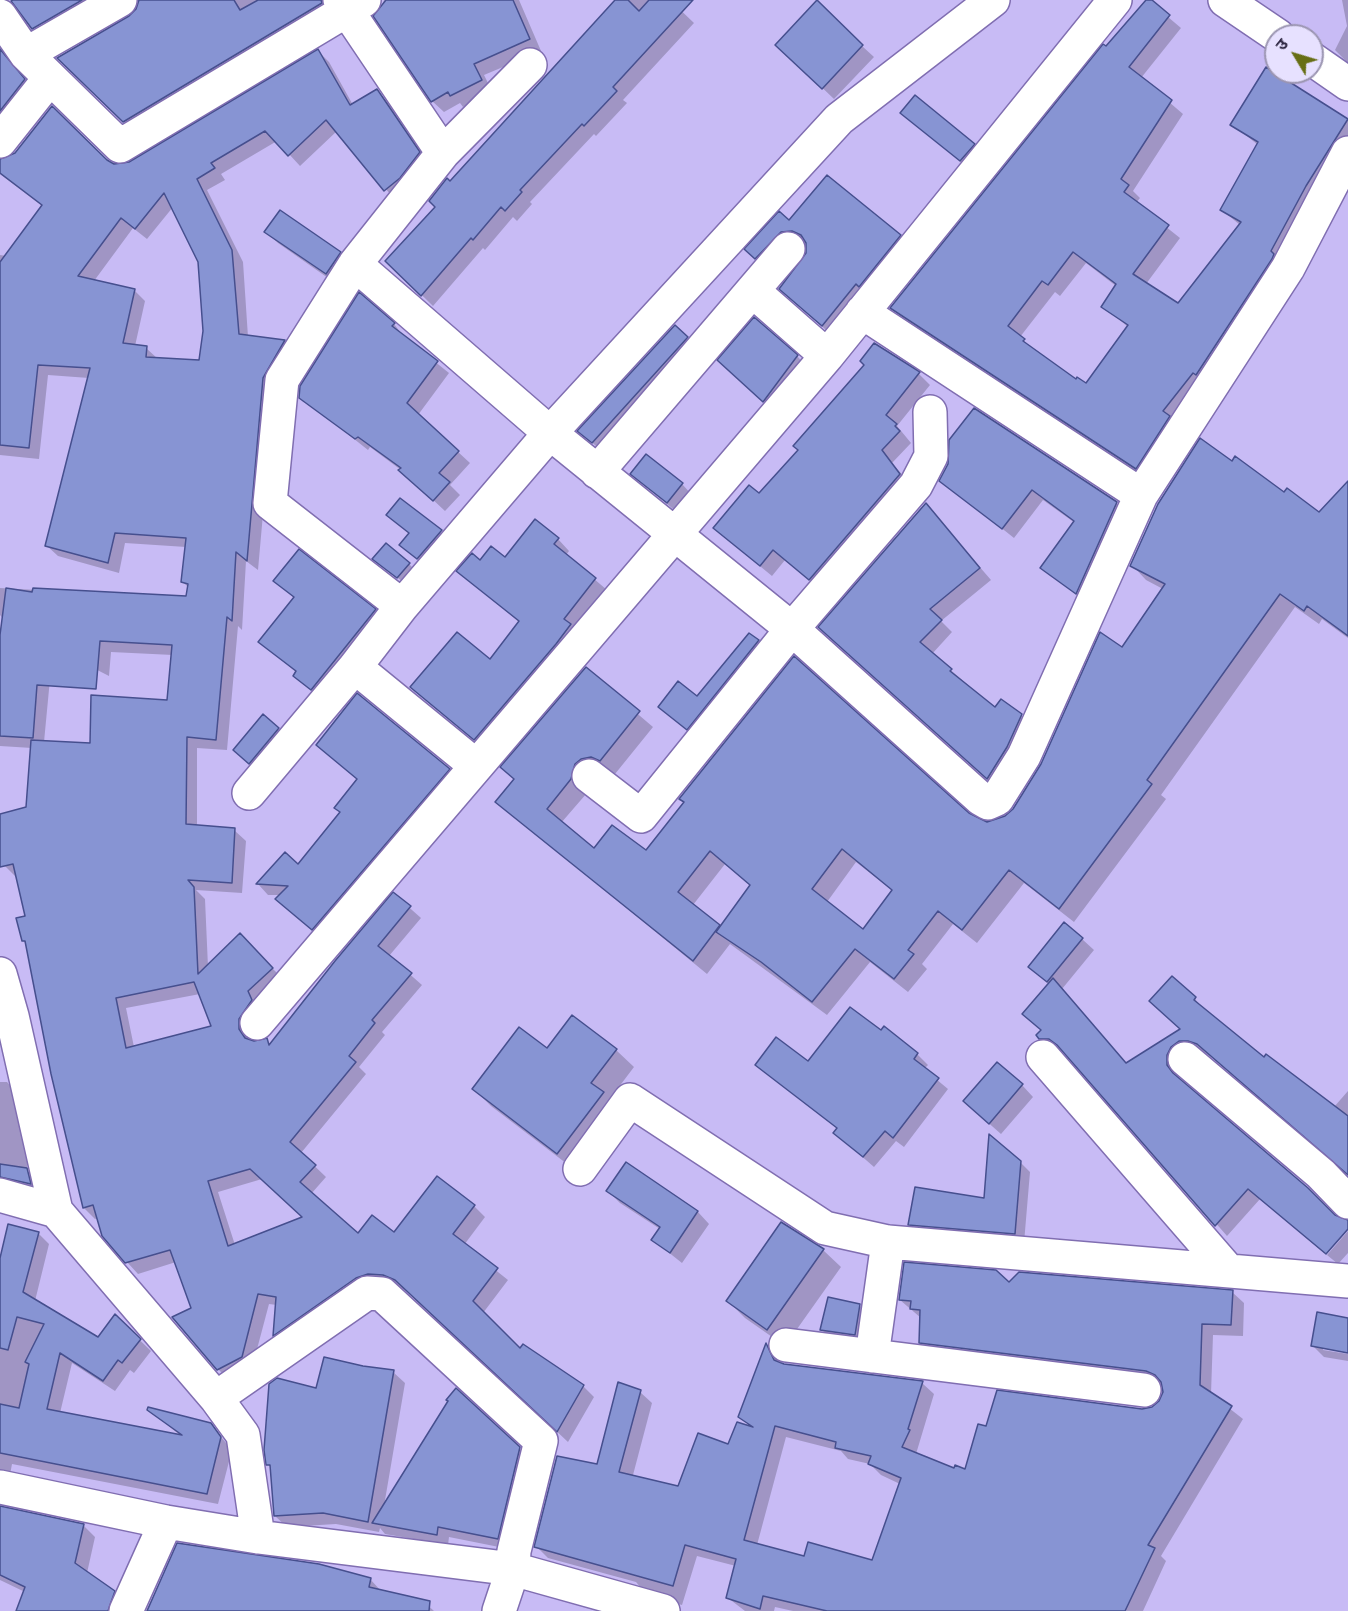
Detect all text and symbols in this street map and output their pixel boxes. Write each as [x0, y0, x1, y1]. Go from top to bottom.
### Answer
north arrow [1264, 24, 1324, 84]
text: उ [1271, 34, 1292, 54]

